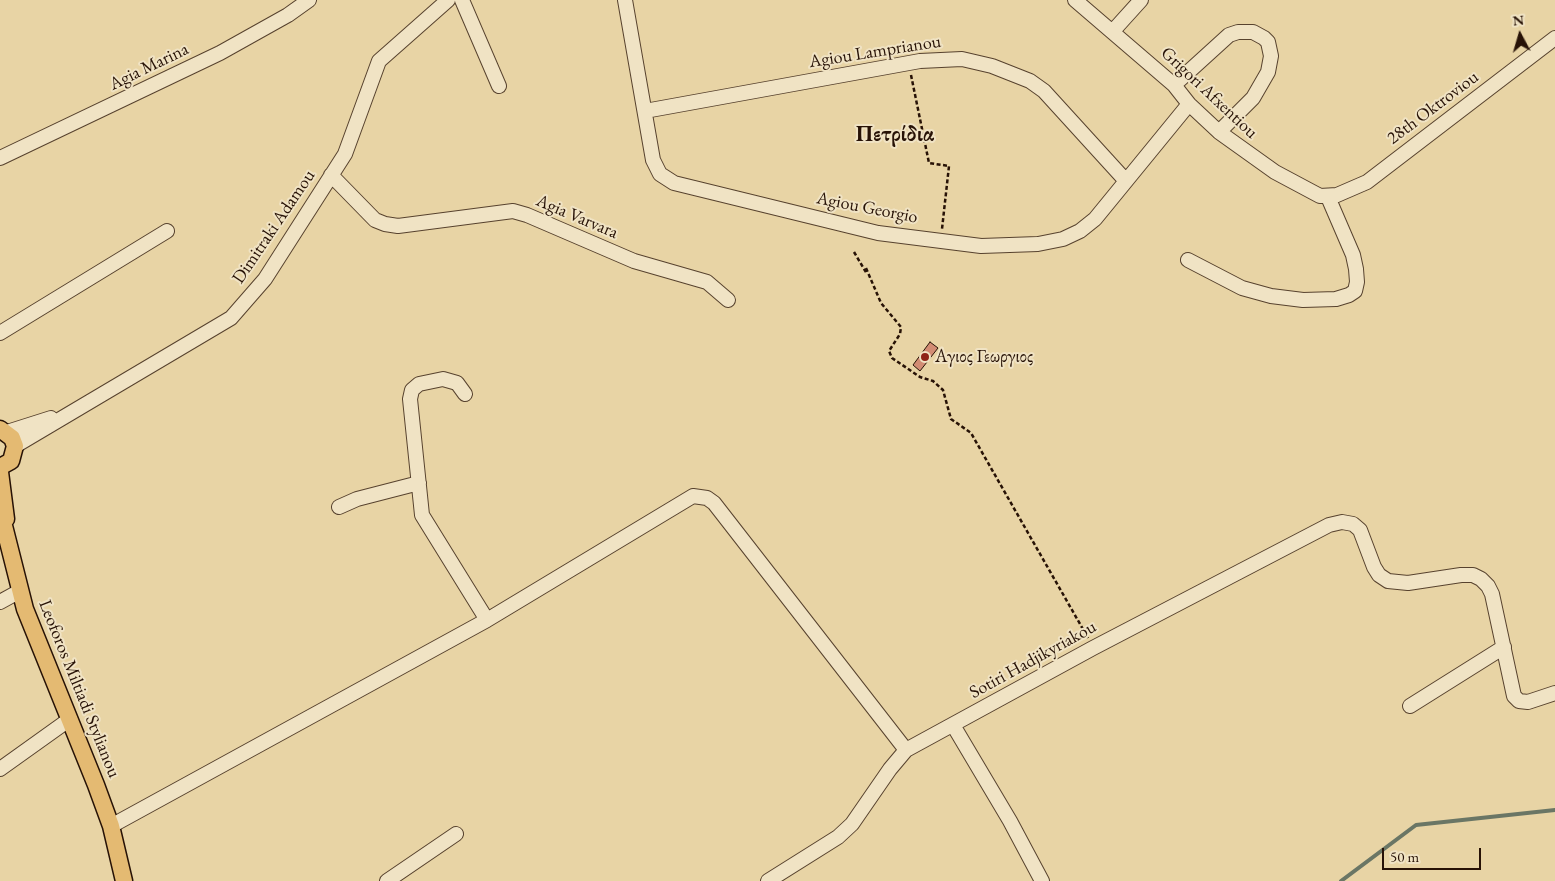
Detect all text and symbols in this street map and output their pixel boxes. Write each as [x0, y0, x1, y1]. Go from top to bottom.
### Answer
north arrow [1495, 10, 1545, 60]
text: N [1512, 11, 1525, 30]
street label: Agiou Lamprianou [808, 31, 942, 73]
street label: Agia Marina [106, 39, 192, 95]
street label: Grigori Afxentiou [1156, 43, 1262, 143]
street label: 28th Oktroviou [1383, 67, 1483, 149]
district label: Πετρίδια [856, 122, 934, 148]
street label: Dimitraki Adamou [228, 166, 320, 288]
street label: Agiou Georgio [815, 188, 919, 228]
street label: Agia Varvara [533, 190, 621, 244]
place label: Αγιος Γεωργιος [935, 346, 1033, 368]
marker: Αγιος Γεωργιος [919, 351, 931, 363]
street label: Leoforos Miltiadi Stylianou [33, 597, 125, 781]
street label: Sotiri Hadjikyriakou [966, 616, 1100, 704]
scale bar [1385, 838, 1484, 870]
text: 50 m [1390, 847, 1419, 866]

